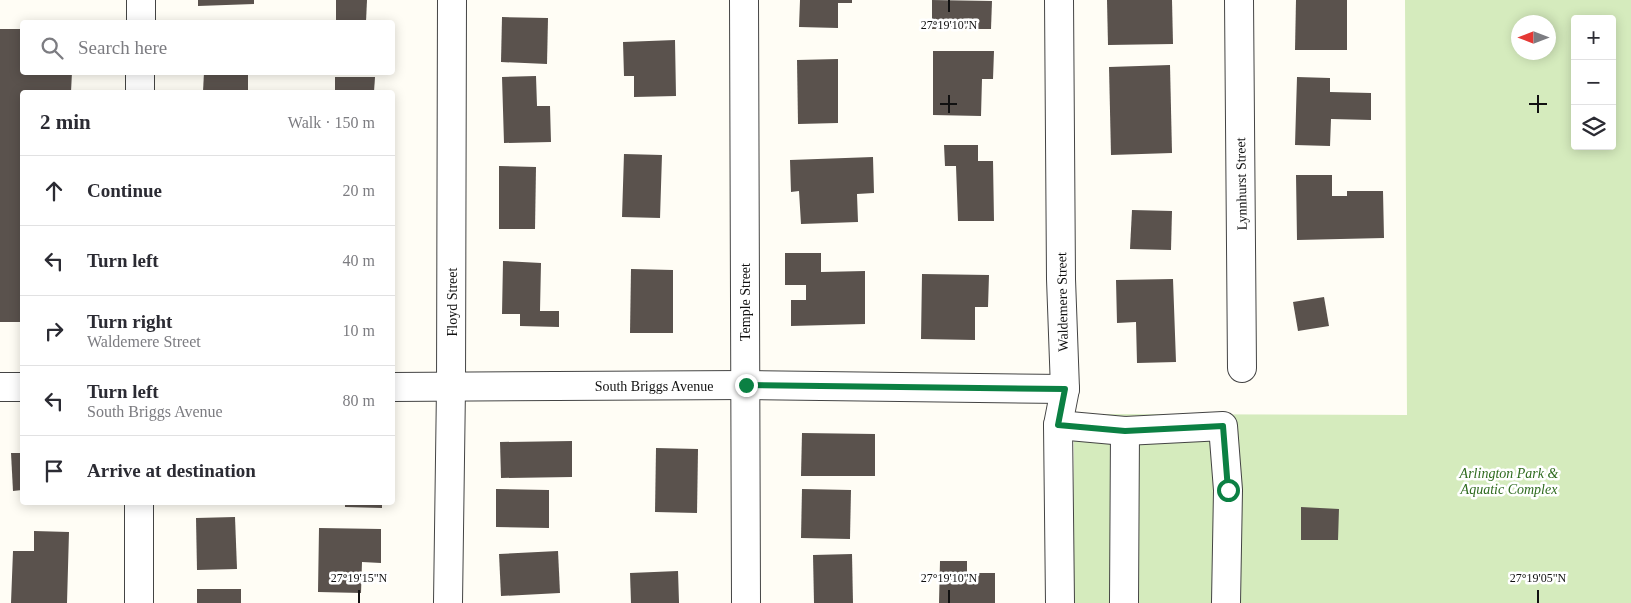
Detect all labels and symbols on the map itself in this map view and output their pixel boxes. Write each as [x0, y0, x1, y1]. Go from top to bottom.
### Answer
north arrow [1511, 15, 1556, 60]
text: 27°19'10"N [921, 18, 978, 32]
street label: Lynnhurst Street [1233, 137, 1250, 231]
street label: Waldemere Street [1054, 252, 1071, 352]
street label: Temple Street [738, 263, 753, 341]
street label: Floyd Street [445, 267, 460, 336]
route end [735, 374, 758, 397]
street label: South Briggs Avenue [595, 379, 713, 394]
park label: Arlington Park & Aquatic Complex [1459, 466, 1558, 497]
route start [1217, 479, 1240, 502]
text: 27°19'15"N [331, 571, 388, 585]
text: 27°19'10"N [921, 571, 978, 585]
text: 27°19'05"N [1510, 571, 1567, 585]

